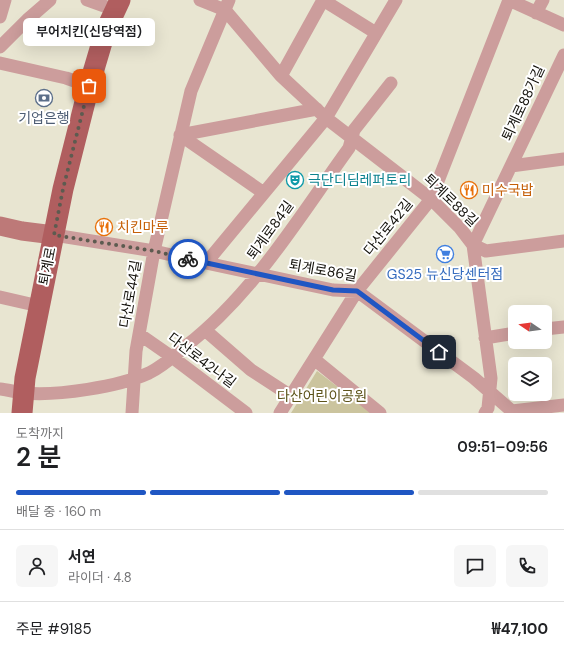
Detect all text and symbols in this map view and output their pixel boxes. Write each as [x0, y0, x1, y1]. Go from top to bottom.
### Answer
callout: 부어치킨(신당역점) [23, 18, 155, 46]
text: 부어치킨(신당역점) [36, 23, 142, 40]
street label: 퇴계로88가길 [498, 62, 548, 144]
pin [72, 69, 106, 103]
icon: bag [78, 75, 100, 97]
bank icon: 기업은행 [34, 88, 54, 108]
place label: 기업은행 [18, 109, 70, 127]
theatre icon: 극단디딤레퍼토리 [285, 170, 305, 190]
street label: 퇴계로88길 [420, 170, 482, 230]
place label: 극단디딤레퍼토리 [308, 171, 411, 189]
restaurant icon: 미수국밥 [459, 180, 479, 200]
place label: 미수국밥 [482, 181, 534, 199]
street label: 다산로42길 [360, 195, 416, 259]
street label: 퇴계로84길 [243, 197, 297, 263]
restaurant icon: 치킨마루 [94, 217, 114, 237]
place label: 치킨마루 [117, 218, 169, 236]
courier [168, 239, 208, 279]
supermarket icon: GS25 뉴신당센터점 [435, 244, 455, 264]
street label: 퇴계로 [34, 245, 60, 287]
icon: bike [177, 248, 199, 270]
street label: 퇴계로86길 [288, 255, 358, 285]
street label: 다산로44길 [115, 259, 145, 329]
place label: GS25 뉴신당센터점 [387, 265, 503, 283]
north arrow [508, 305, 552, 349]
map controls [508, 305, 552, 401]
street label: 다산로42나길 [164, 328, 240, 392]
pin [422, 335, 456, 369]
icon: home [428, 341, 450, 363]
button: layers [508, 357, 552, 401]
park label: 다산어린이공원 [277, 387, 367, 405]
text: 도착까지 [16, 425, 64, 442]
text: 09:51–09:56 [457, 437, 548, 457]
text: 2 분 [16, 440, 61, 474]
text: 배달 중 · 160 m [16, 503, 101, 520]
button: person [16, 545, 58, 587]
button: chat [454, 545, 496, 587]
button: phone [506, 545, 548, 587]
text: 서연 [68, 547, 96, 567]
text: 라이더 · 4.8 [68, 569, 132, 586]
text: 주문 #9185 [16, 619, 92, 639]
text: ₩47,100 [492, 619, 548, 639]

